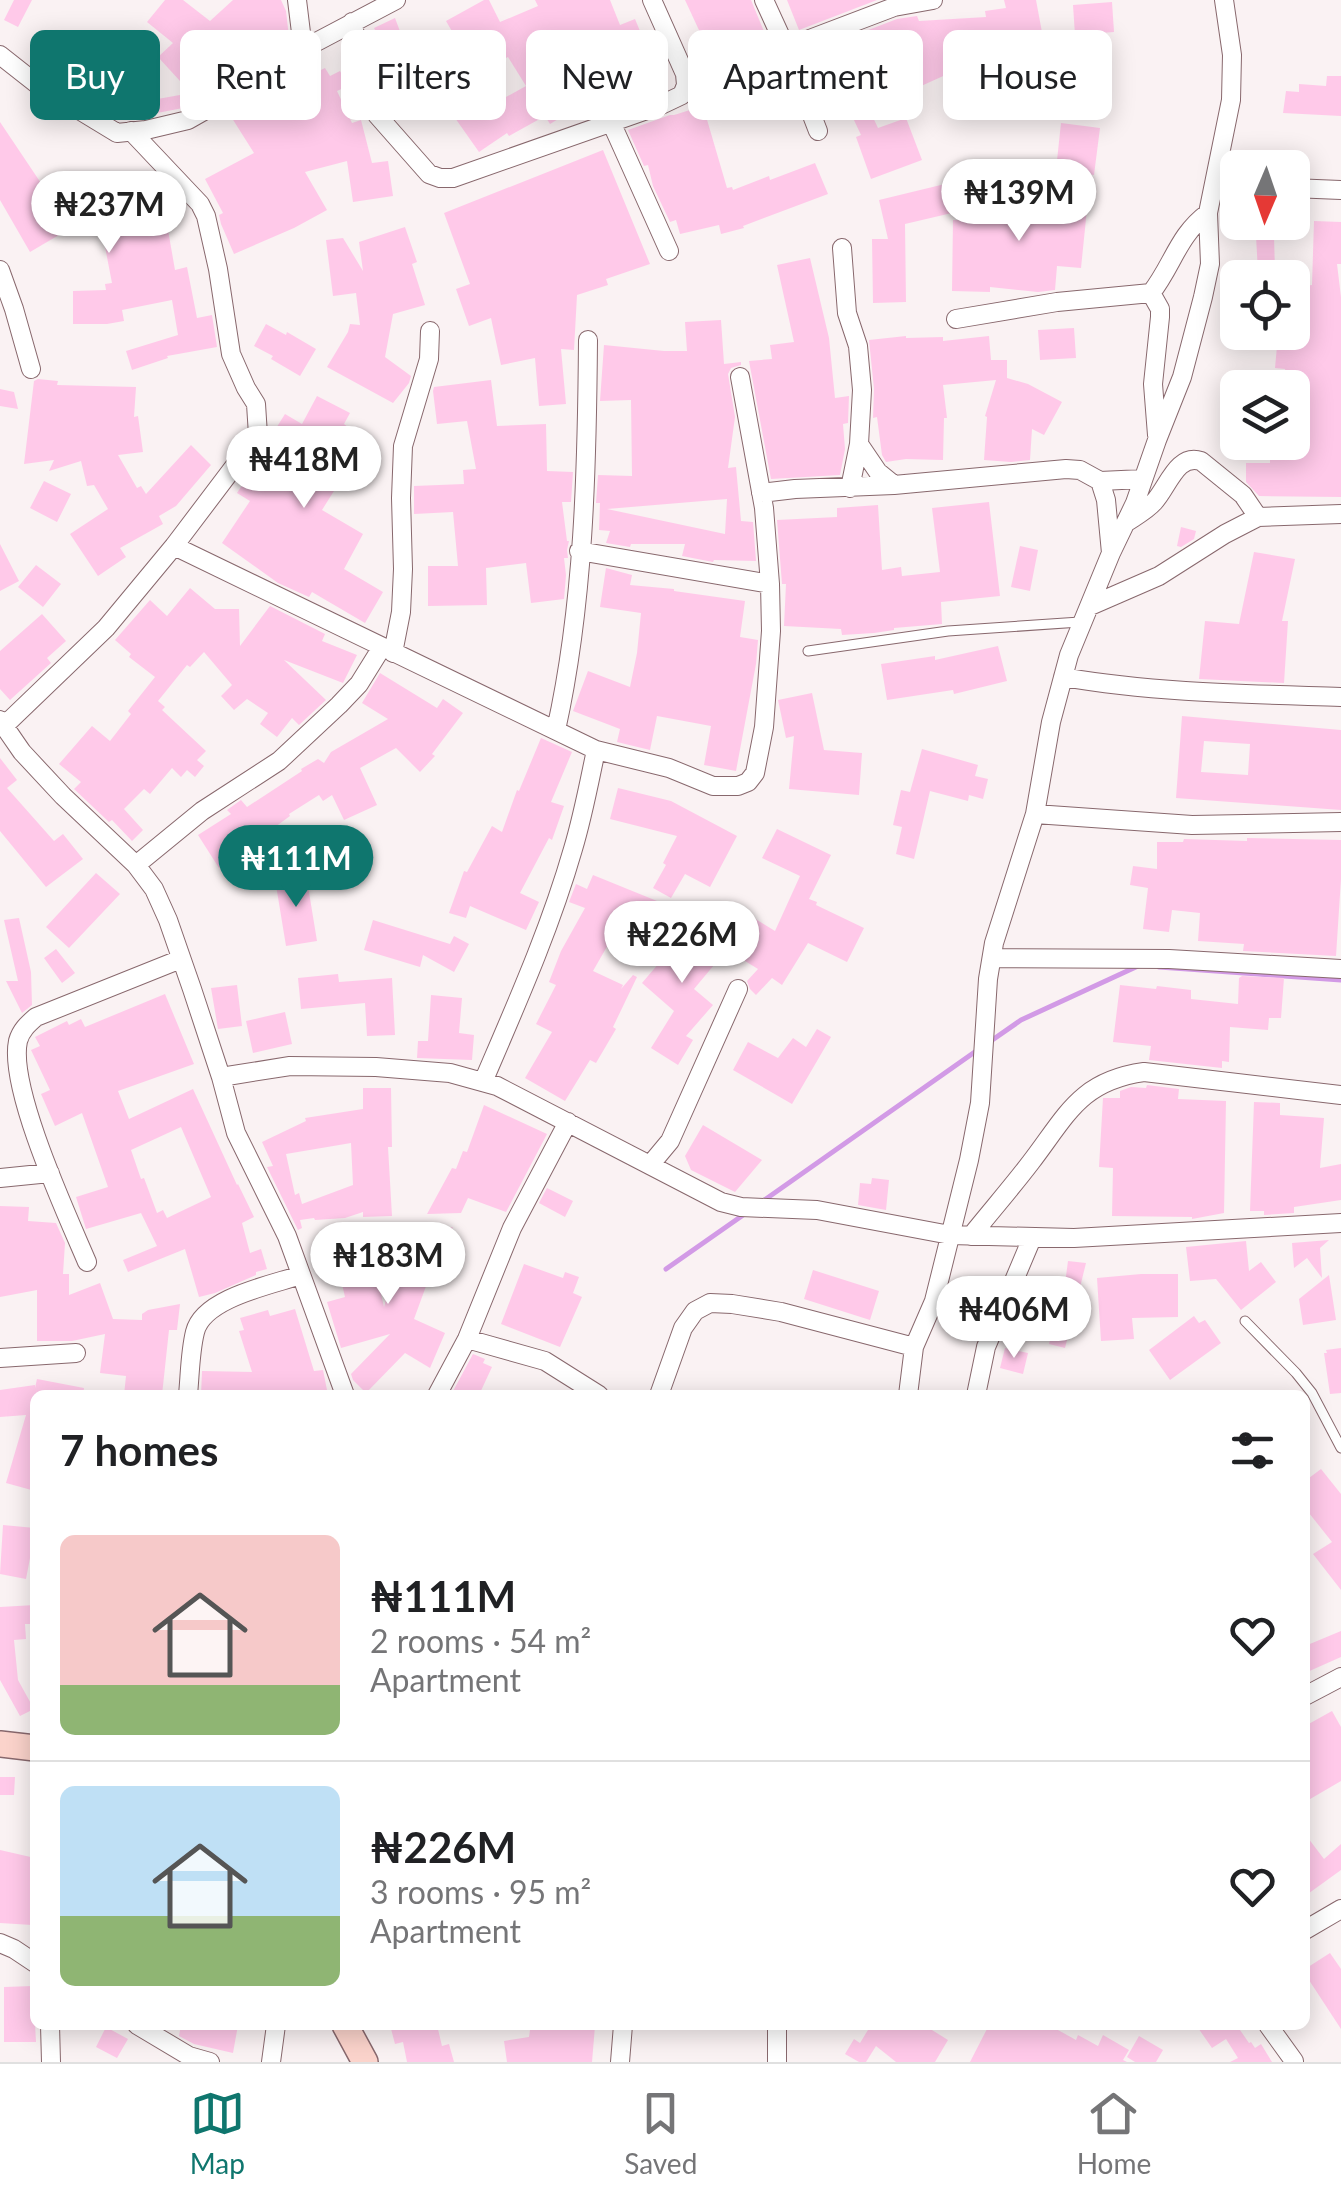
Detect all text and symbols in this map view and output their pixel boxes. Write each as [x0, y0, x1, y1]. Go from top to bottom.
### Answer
chip: Buy [30, 30, 160, 120]
chip: Rent [180, 30, 321, 120]
chip: Filters [341, 30, 506, 120]
chip: New [526, 30, 668, 120]
chip: Apartment [688, 30, 923, 120]
chip: House [943, 30, 1112, 120]
north arrow [1220, 150, 1310, 240]
map controls [1220, 150, 1310, 460]
pin: ₦139M [949, 159, 1089, 244]
pin: ₦237M [39, 171, 179, 256]
text: ₦139M [963, 172, 1075, 211]
text: ₦237M [53, 184, 165, 223]
button: locate [1220, 260, 1310, 350]
button: layers [1220, 370, 1310, 460]
pin: ₦418M [234, 426, 374, 511]
text: ₦418M [248, 439, 360, 478]
pin: ₦111M [226, 825, 366, 910]
text: ₦111M [240, 838, 352, 877]
pin: ₦226M [612, 901, 752, 986]
text: ₦226M [626, 914, 738, 953]
pin: ₦183M [318, 1222, 458, 1307]
text: ₦183M [332, 1235, 444, 1274]
pin: ₦406M [944, 1276, 1084, 1361]
text: ₦406M [958, 1289, 1070, 1328]
icon: filters [1225, 1423, 1280, 1478]
text: 7 homes [60, 1425, 218, 1475]
text: ₦111M [370, 1571, 516, 1621]
icon: home [140, 1575, 260, 1695]
icon: heart [1225, 1608, 1280, 1663]
text: 2 rooms · 54 m² [370, 1621, 591, 1660]
text: Apartment [370, 1660, 521, 1699]
text: ₦226M [370, 1822, 516, 1872]
icon: home [140, 1826, 260, 1946]
icon: heart [1225, 1859, 1280, 1914]
text: 3 rooms · 95 m² [370, 1872, 591, 1911]
text: Apartment [370, 1911, 521, 1950]
tab: Map [190, 2086, 245, 2180]
tab: Saved [624, 2086, 697, 2180]
tab: Home [1077, 2086, 1151, 2180]

